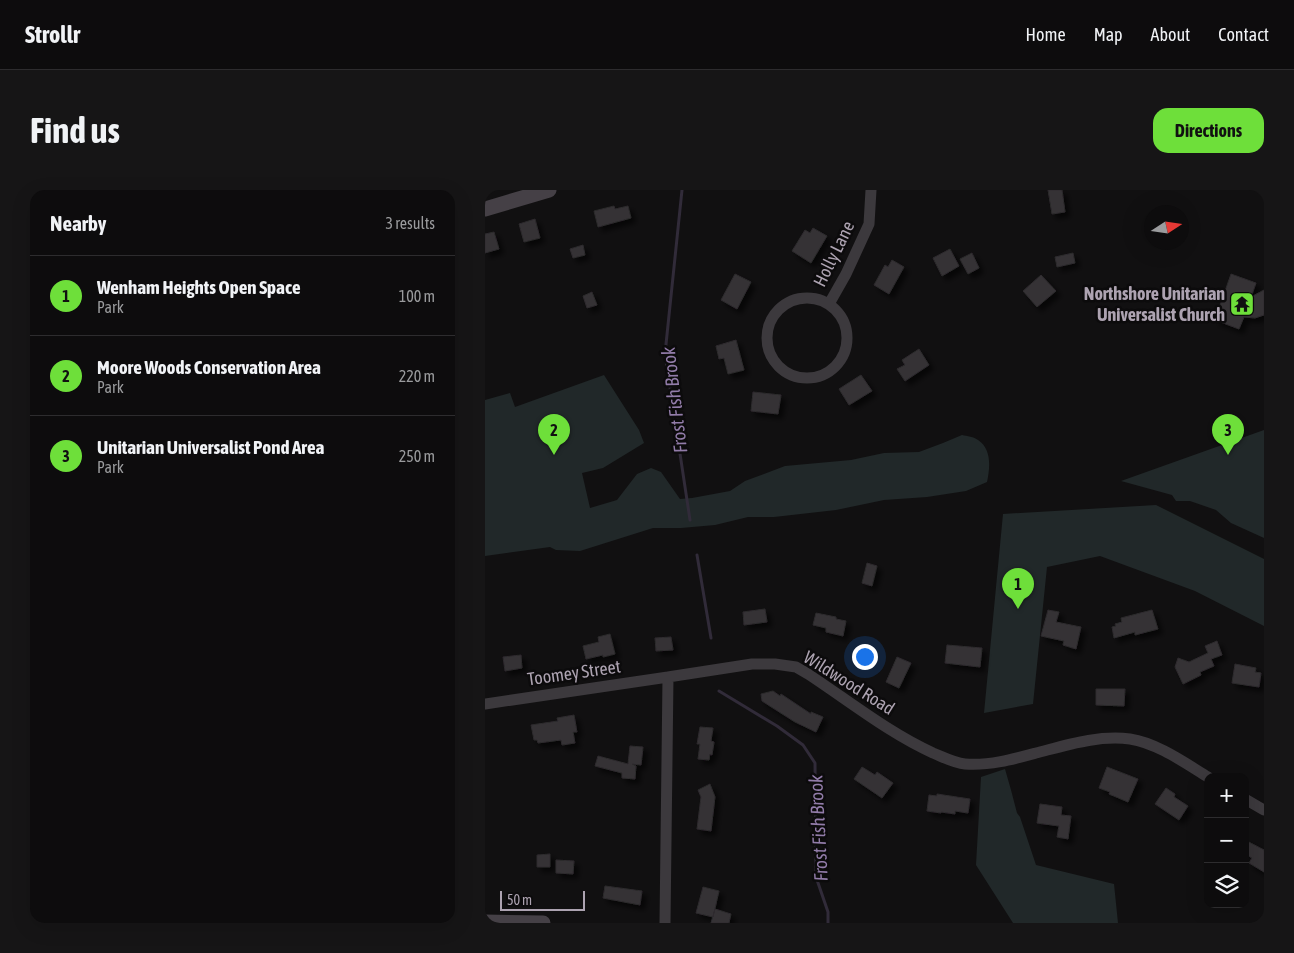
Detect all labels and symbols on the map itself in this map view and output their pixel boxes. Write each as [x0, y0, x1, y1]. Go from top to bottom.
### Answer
north arrow [1144, 205, 1189, 250]
street label: Holly Lane [809, 218, 858, 290]
place label: Northshore Unitarian Universalist Church [1084, 283, 1225, 325]
temple icon: Northshore Unitarian Universalist Church [1229, 291, 1255, 317]
water label: Frost Fish Brook [656, 345, 691, 454]
pin: 2 [538, 414, 570, 455]
pin: 3 [1212, 414, 1244, 455]
pin: 1 [1002, 568, 1034, 609]
your location [852, 644, 878, 670]
street label: Wildwood Road [800, 646, 899, 719]
street label: Toomey Street [526, 656, 622, 689]
water label: Frost Fish Brook [804, 773, 832, 882]
scale bar [500, 888, 585, 911]

